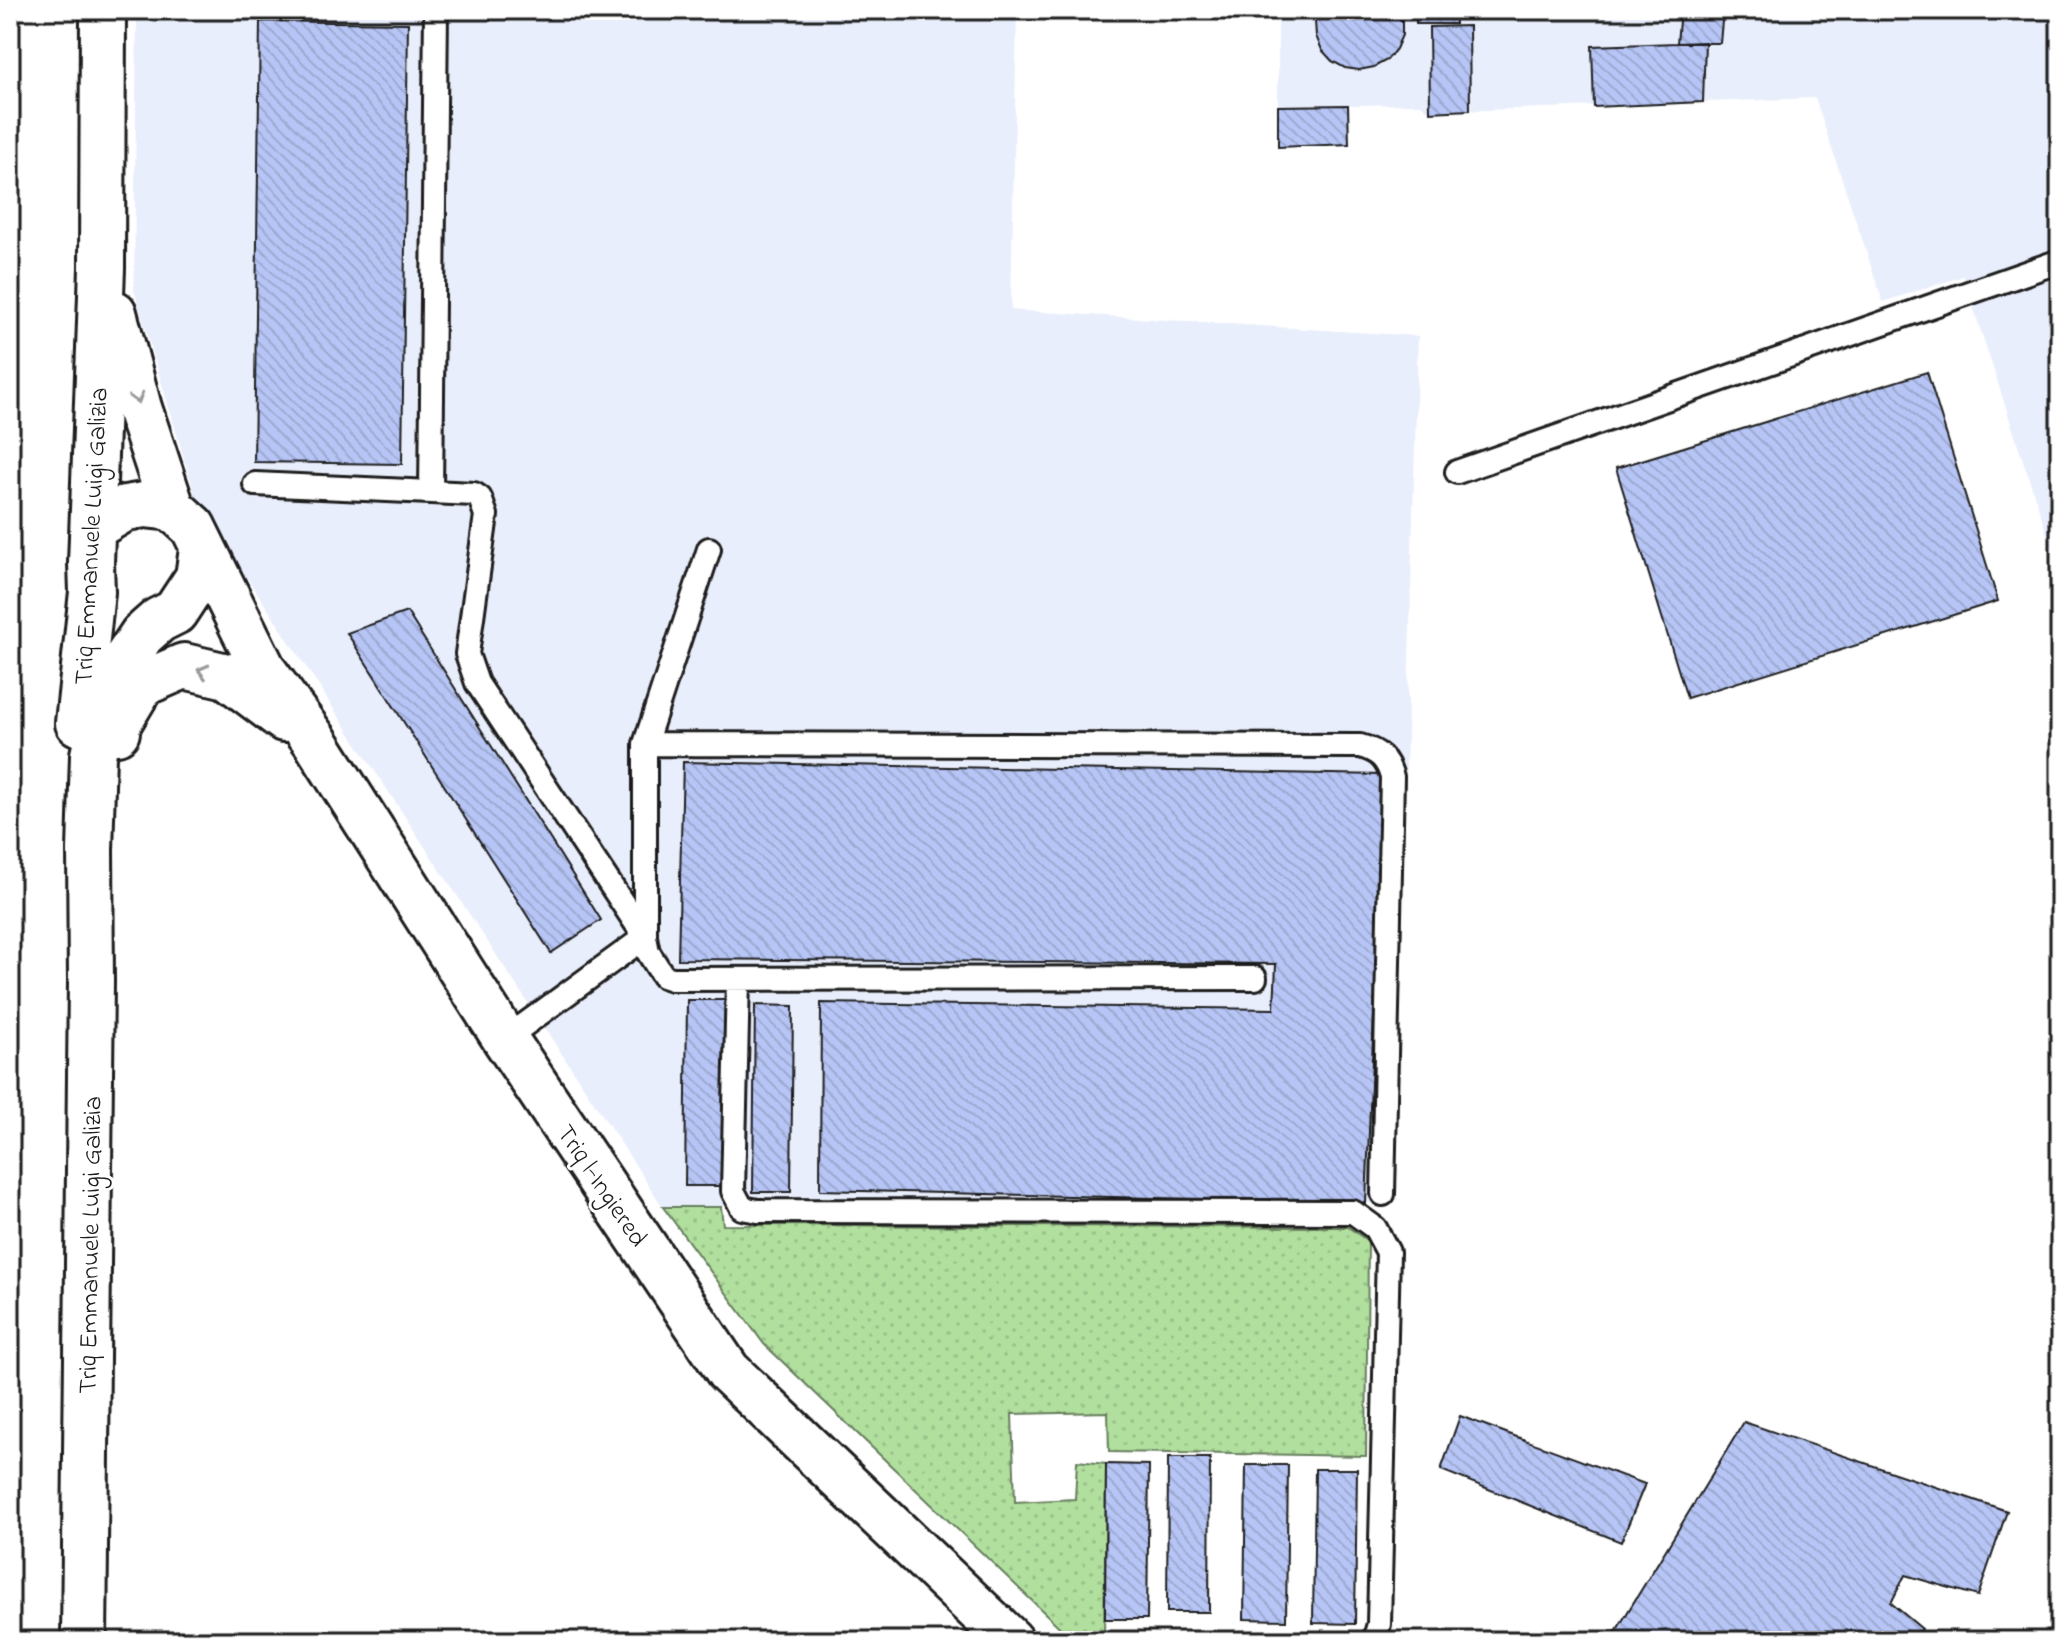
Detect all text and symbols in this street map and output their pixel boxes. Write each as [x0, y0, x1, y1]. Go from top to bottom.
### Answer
street label: Triq Emmanuele Luigi Galizia [66, 386, 120, 686]
one-way arrow [128, 390, 144, 404]
one-way arrow [196, 663, 210, 680]
street label: Triq Emmanuele Luigi Galizia [70, 1096, 114, 1394]
street label: Triq l-Ingiered [546, 1118, 656, 1256]

